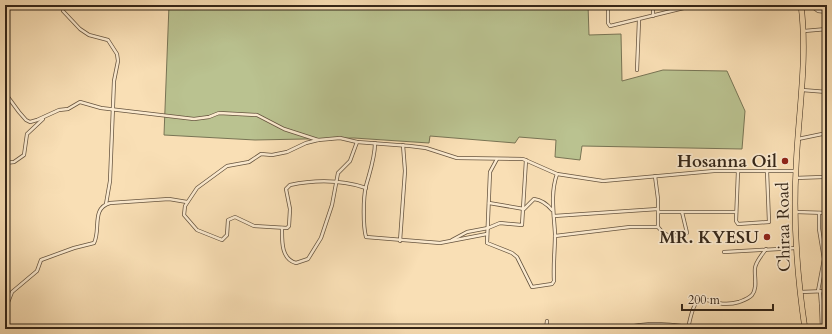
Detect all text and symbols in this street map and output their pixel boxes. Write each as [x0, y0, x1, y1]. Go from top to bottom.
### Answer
place label: Hosanna Oil [677, 150, 777, 173]
marker: Hosanna Oil [780, 156, 790, 166]
street label: Chiraa Road [771, 182, 796, 272]
place label: MR. KYESU [659, 226, 759, 249]
marker: MR. KYESU [762, 232, 772, 242]
scale bar [682, 286, 773, 312]
text: 200 m [688, 292, 721, 308]

